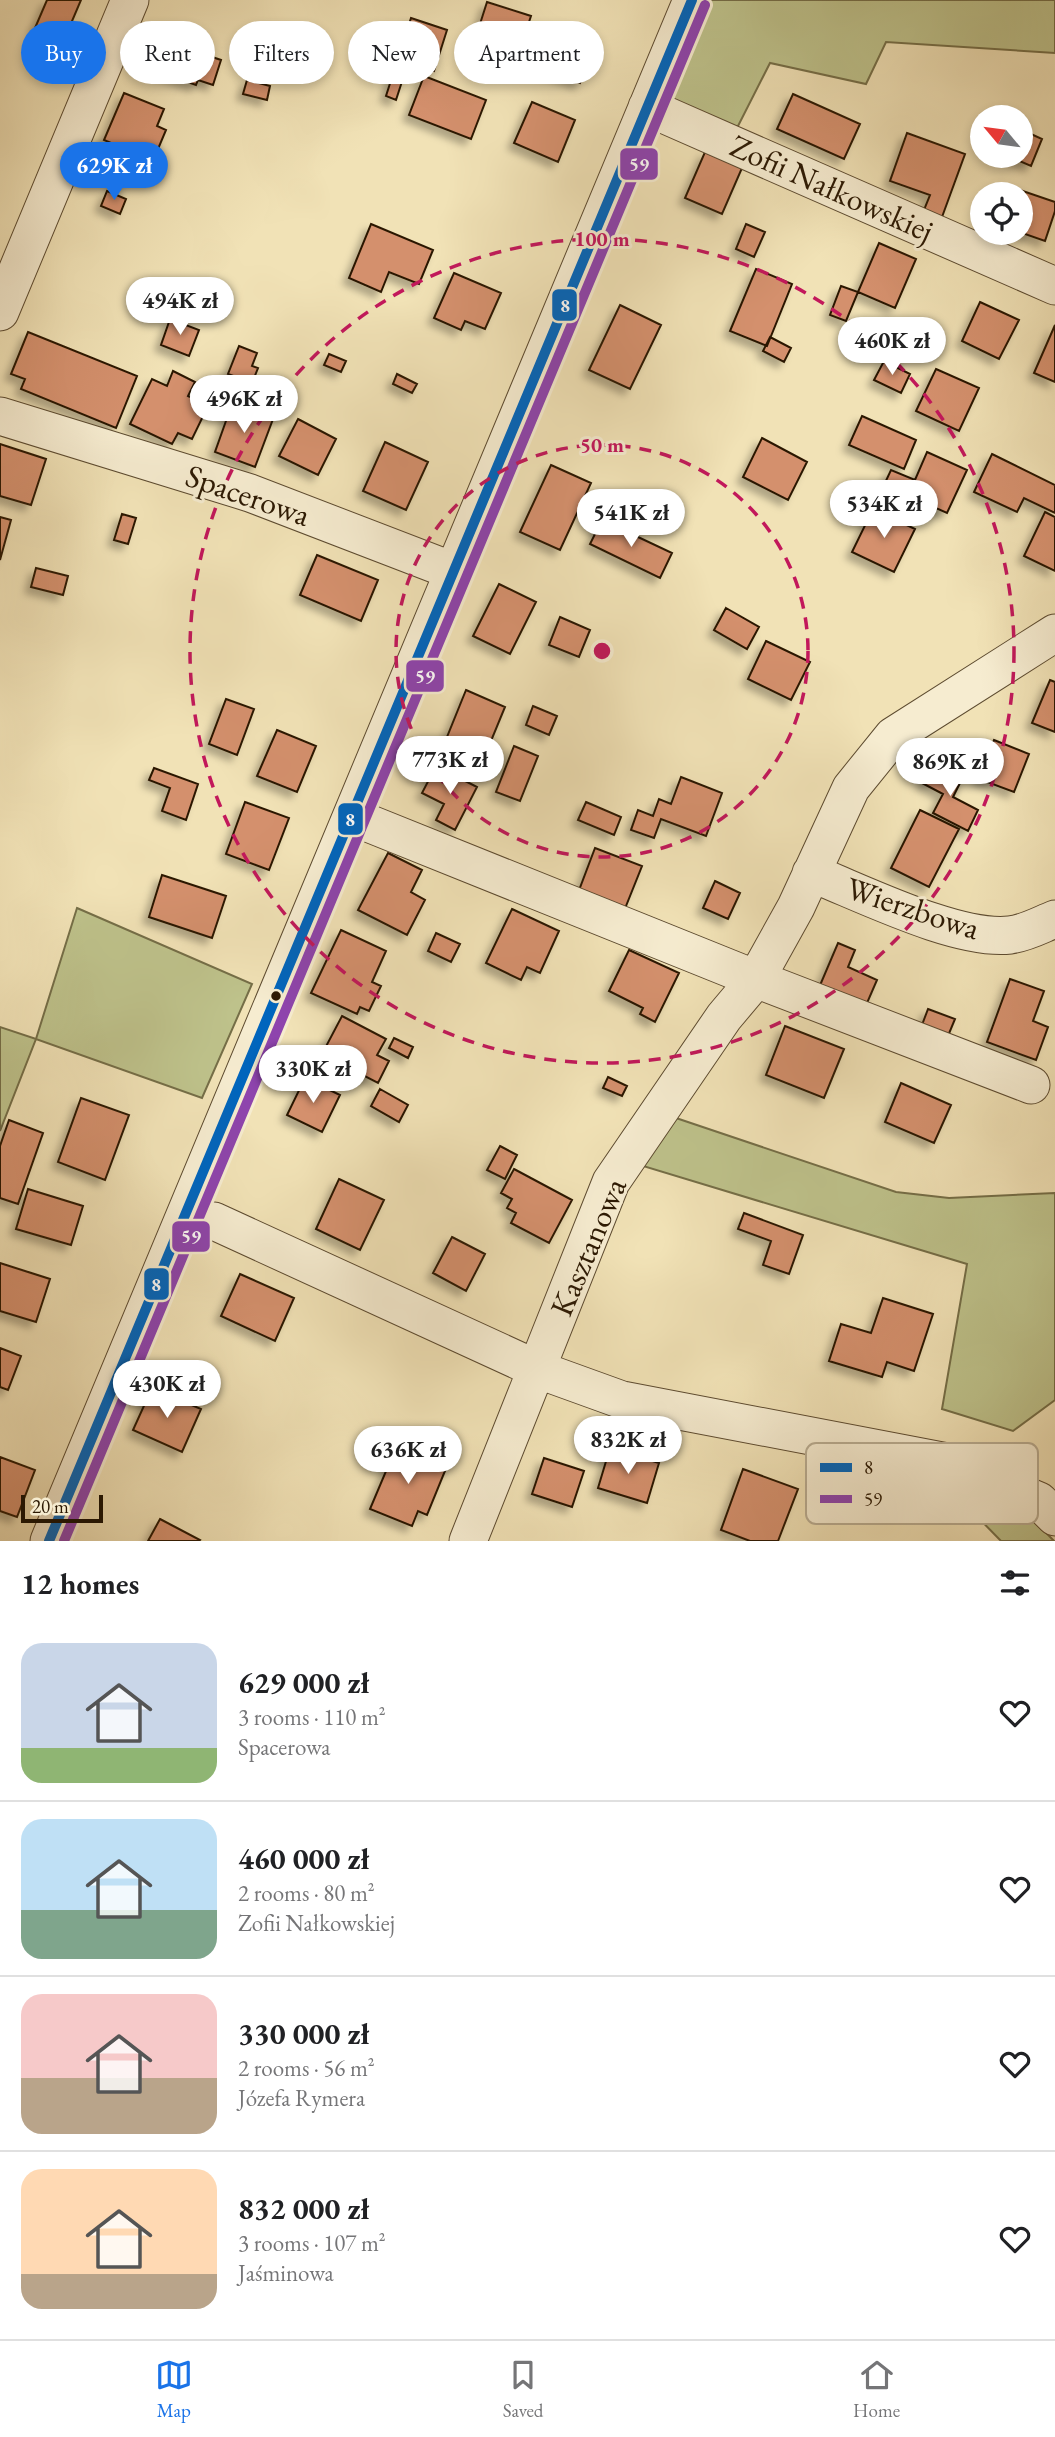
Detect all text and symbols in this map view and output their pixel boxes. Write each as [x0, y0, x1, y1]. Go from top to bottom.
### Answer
chip: Buy [21, 21, 106, 84]
chip: Rent [120, 21, 215, 84]
chip: Filters [229, 21, 334, 84]
chip: New [348, 21, 440, 84]
chip: Apartment [454, 21, 604, 84]
north arrow [970, 105, 1032, 168]
map controls [970, 105, 1033, 245]
street label: Zofii Nałkowskiej [724, 124, 940, 252]
pin: 629K zł [49, 142, 179, 202]
line badge: 59 [619, 147, 659, 181]
text: 629K zł [76, 150, 152, 180]
text: 59 [629, 152, 649, 177]
button: locate [970, 182, 1033, 245]
text: 100 m [574, 225, 630, 252]
pin: 494K zł [115, 278, 245, 337]
text: 494K zł [142, 285, 218, 315]
line badge: 8 [551, 288, 578, 322]
text: 8 [560, 293, 570, 318]
pin: 460K zł [827, 318, 957, 377]
text: 460K zł [854, 325, 930, 355]
pin: 496K zł [179, 376, 309, 435]
text: 496K zł [206, 383, 282, 413]
text: 50 m [580, 431, 624, 458]
street label: Spacerowa [180, 454, 316, 536]
pin: 534K zł [819, 480, 949, 540]
text: 534K zł [846, 488, 922, 518]
pin: 541K zł [566, 490, 696, 549]
text: 541K zł [593, 497, 669, 527]
centre of rings [590, 639, 614, 663]
line badge: 59 [405, 659, 445, 693]
text: 59 [415, 664, 435, 689]
pin: 773K zł [385, 736, 515, 796]
pin: 869K zł [885, 738, 1015, 798]
text: 773K zł [412, 744, 488, 774]
text: 869K zł [912, 746, 988, 776]
line badge: 8 [337, 802, 364, 836]
text: 8 [345, 807, 355, 832]
street label: Wierzbowa [841, 867, 985, 949]
unlabelled marker [269, 989, 283, 1003]
pin: 330K zł [248, 1046, 378, 1105]
text: 330K zł [275, 1053, 351, 1083]
street label: Kasztanowa [540, 1171, 636, 1323]
line badge: 59 [171, 1220, 211, 1253]
text: 59 [181, 1224, 201, 1249]
line badge: 8 [143, 1267, 170, 1301]
text: 8 [151, 1272, 161, 1297]
pin: 430K zł [102, 1360, 232, 1420]
text: 430K zł [129, 1368, 205, 1398]
pin: 832K zł [563, 1416, 693, 1476]
text: 832K zł [590, 1424, 666, 1454]
pin: 636K zł [343, 1426, 473, 1486]
text: 636K zł [370, 1434, 446, 1464]
legend [806, 1443, 1038, 1524]
text: 8 [864, 1455, 873, 1480]
text: 59 [864, 1487, 882, 1512]
scale bar [21, 1492, 103, 1524]
text: 20 m [32, 1494, 69, 1519]
text: 12 homes [21, 1564, 139, 1603]
icon: filters [996, 1564, 1034, 1602]
text: 629 000 zł [238, 1663, 369, 1702]
icon: home [77, 1671, 161, 1755]
icon: heart [996, 1694, 1034, 1732]
text: 3 rooms · 110 m² [238, 1702, 386, 1732]
text: Spacerowa [238, 1732, 331, 1762]
text: 460 000 zł [238, 1839, 369, 1878]
icon: home [77, 1847, 161, 1931]
icon: heart [996, 1870, 1034, 1908]
text: 2 rooms · 80 m² [238, 1878, 375, 1908]
text: Zofii Nałkowskiej [238, 1908, 395, 1938]
text: 330 000 zł [238, 2014, 369, 2053]
icon: home [77, 2022, 161, 2106]
icon: heart [996, 2045, 1034, 2083]
text: 2 rooms · 56 m² [238, 2053, 375, 2083]
text: Józefa Rymera [238, 2083, 365, 2113]
text: 832 000 zł [238, 2189, 369, 2228]
icon: home [77, 2197, 161, 2281]
icon: heart [996, 2220, 1034, 2258]
text: 3 rooms · 107 m² [238, 2228, 386, 2258]
text: Jaśminowa [238, 2258, 334, 2288]
tab: Map [155, 2356, 193, 2423]
tab: Saved [503, 2356, 543, 2423]
tab: Home [853, 2356, 900, 2423]

